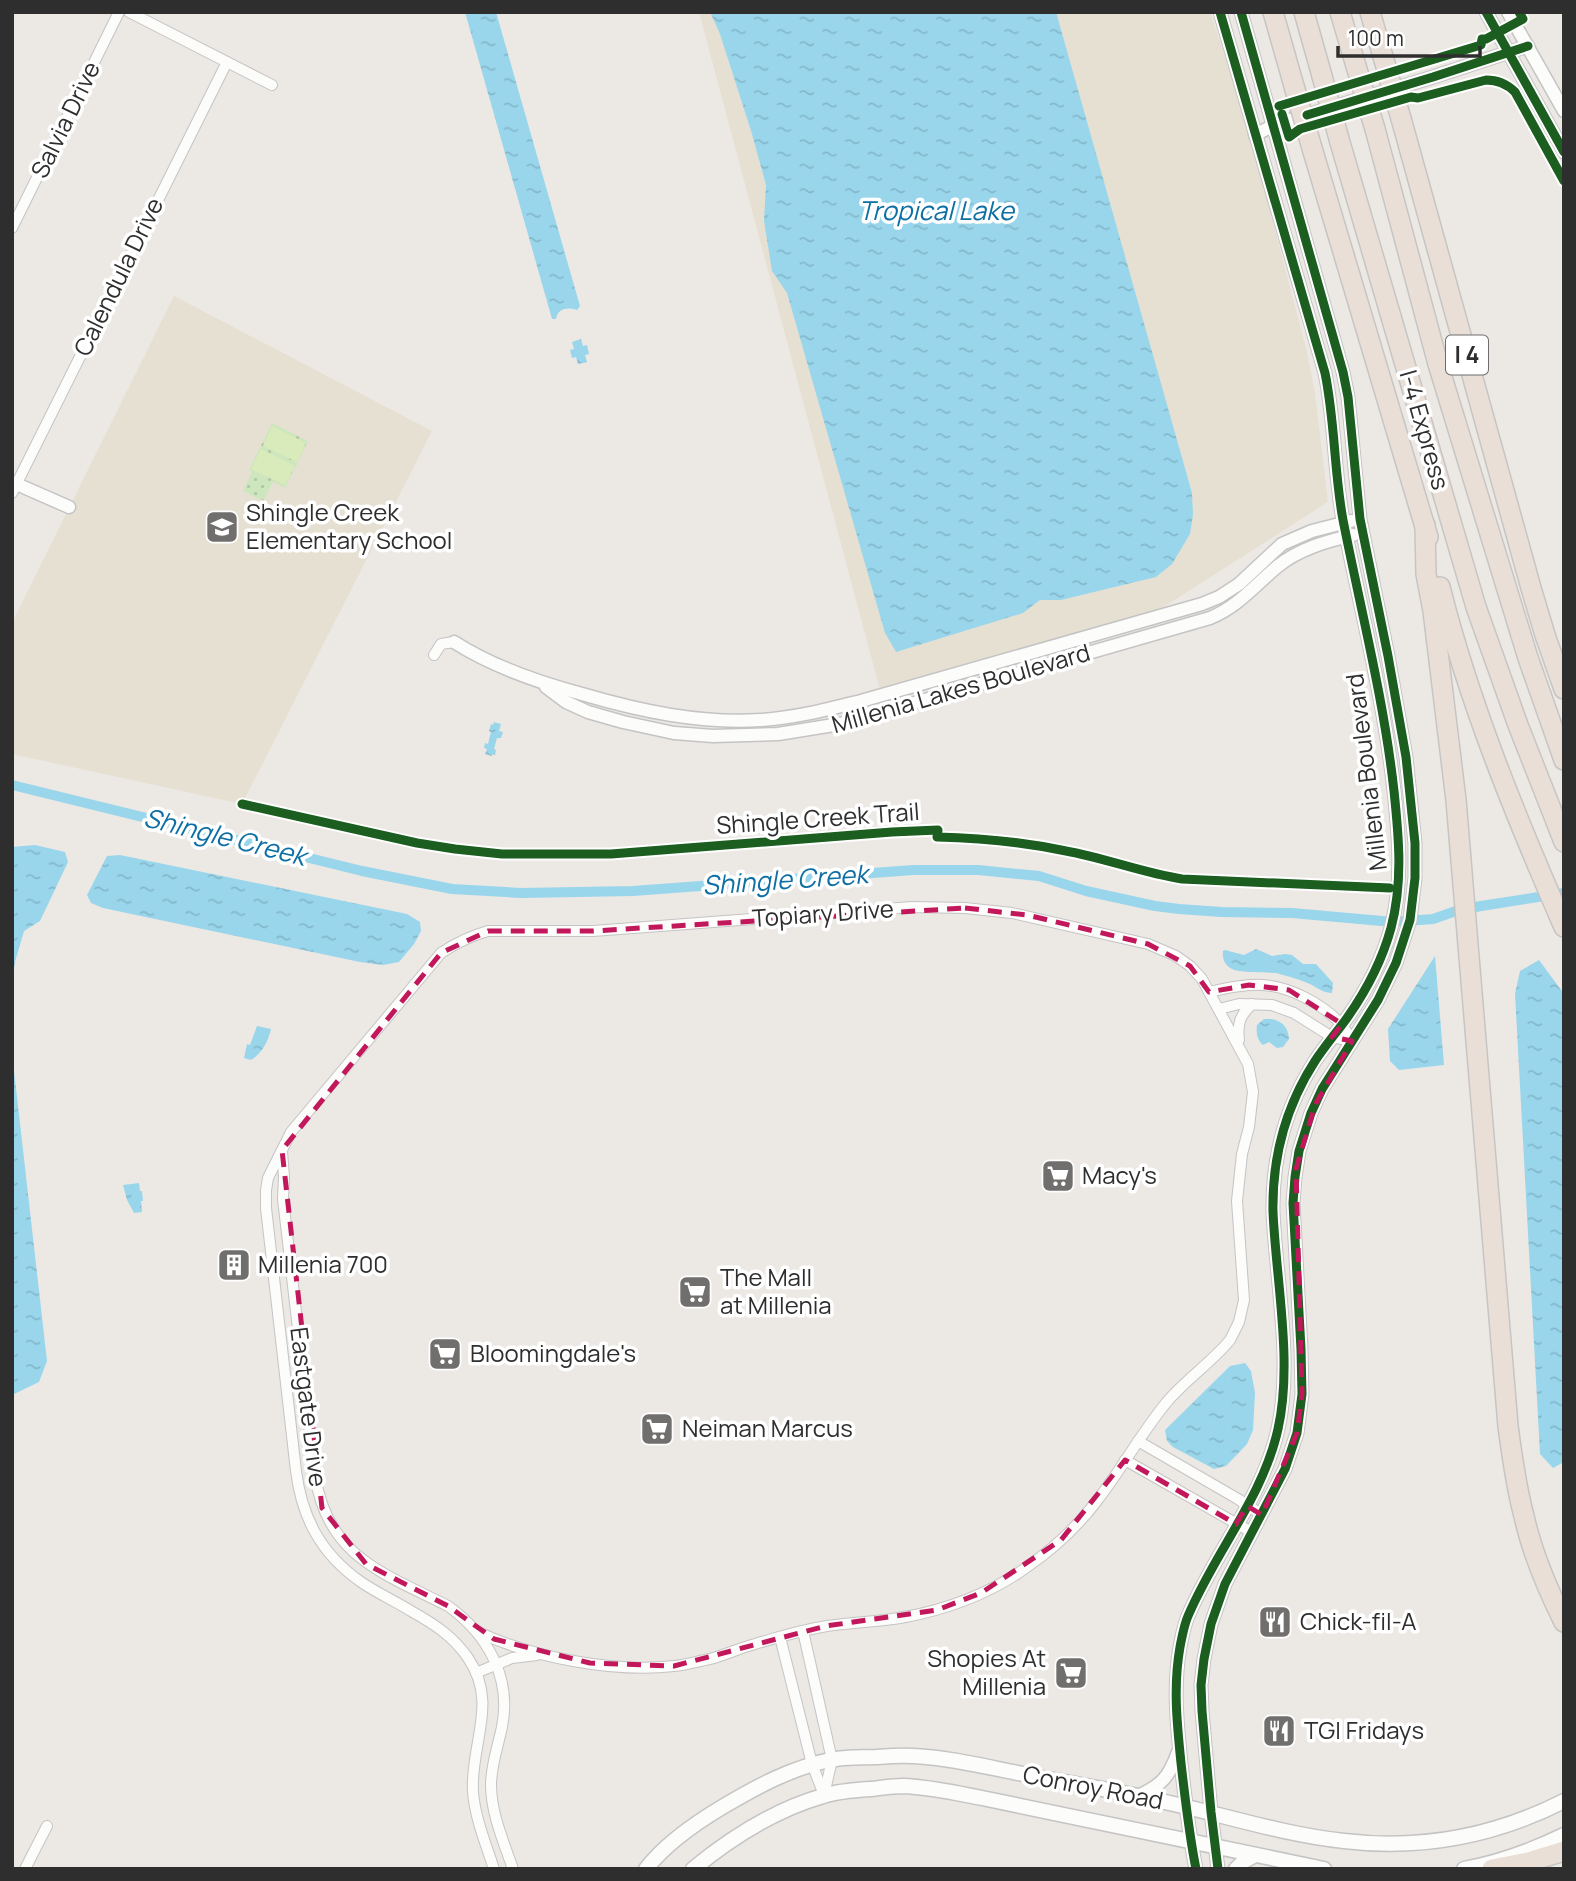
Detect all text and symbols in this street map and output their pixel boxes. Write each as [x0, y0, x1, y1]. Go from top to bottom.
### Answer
scale bar [1338, 14, 1480, 58]
text: 100 m [1348, 24, 1404, 52]
street label: Salvia Drive [22, 56, 107, 183]
street label: Calendula Drive [65, 192, 170, 361]
water label: Tropical Lake [858, 192, 1016, 228]
road number: I 4 [1446, 336, 1488, 374]
street label: I-4 Express [1393, 366, 1458, 493]
place label: Shingle Creek Elementary School [246, 495, 452, 556]
school or university icon: Shingle Creek Elementary School [203, 508, 241, 546]
street label: Millenia Lakes Boulevard [828, 635, 1094, 740]
street label: Millenia Boulevard [1337, 672, 1394, 873]
street label: Shingle Creek Trail [715, 794, 921, 841]
water label: Shingle Creek [140, 799, 314, 875]
water label: Shingle Creek [701, 855, 873, 903]
street label: Topiary Drive [751, 891, 895, 934]
supermarket icon: Macy's [1039, 1157, 1077, 1195]
place label: Macy's [1082, 1158, 1157, 1191]
building icon: Millenia 700 [215, 1246, 253, 1284]
place label: Millenia 700 [258, 1247, 388, 1280]
place label: The Mall at Millenia [720, 1260, 832, 1321]
supermarket icon: The Mall at Millenia [676, 1273, 714, 1311]
street label: Eastgate Drive [283, 1325, 336, 1489]
supermarket icon: Bloomingdale's [426, 1335, 464, 1373]
place label: Bloomingdale's [470, 1336, 636, 1369]
supermarket icon: Neiman Marcus [638, 1410, 676, 1448]
place label: Neiman Marcus [682, 1411, 853, 1444]
restaurant icon: Chick-fil-A [1256, 1603, 1294, 1641]
place label: Chick-fil-A [1300, 1604, 1416, 1637]
place label: Shopies At Millenia [927, 1641, 1046, 1702]
supermarket icon: Shopies At Millenia [1052, 1654, 1090, 1692]
restaurant icon: TGI Fridays [1260, 1712, 1298, 1750]
place label: TGI Fridays [1304, 1713, 1424, 1746]
street label: Conroy Road [1020, 1757, 1166, 1816]

